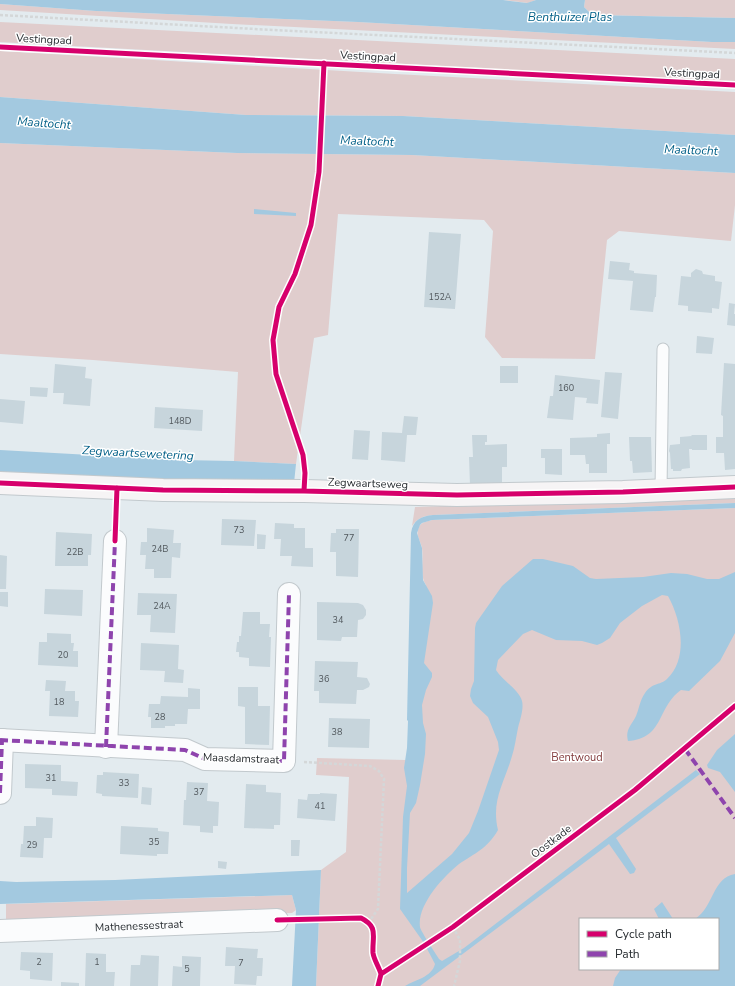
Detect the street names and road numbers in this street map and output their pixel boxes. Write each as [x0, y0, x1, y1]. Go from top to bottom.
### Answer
street label: Vestingpad [15, 30, 72, 48]
street label: Vestingpad [339, 47, 396, 65]
street label: Vestingpad [663, 64, 720, 82]
street label: Zegwaartseweg [328, 475, 408, 492]
street label: Maasdamstraat [202, 750, 280, 767]
street label: Oostkade [528, 821, 575, 862]
street label: Mathenessestraat [94, 917, 183, 935]

